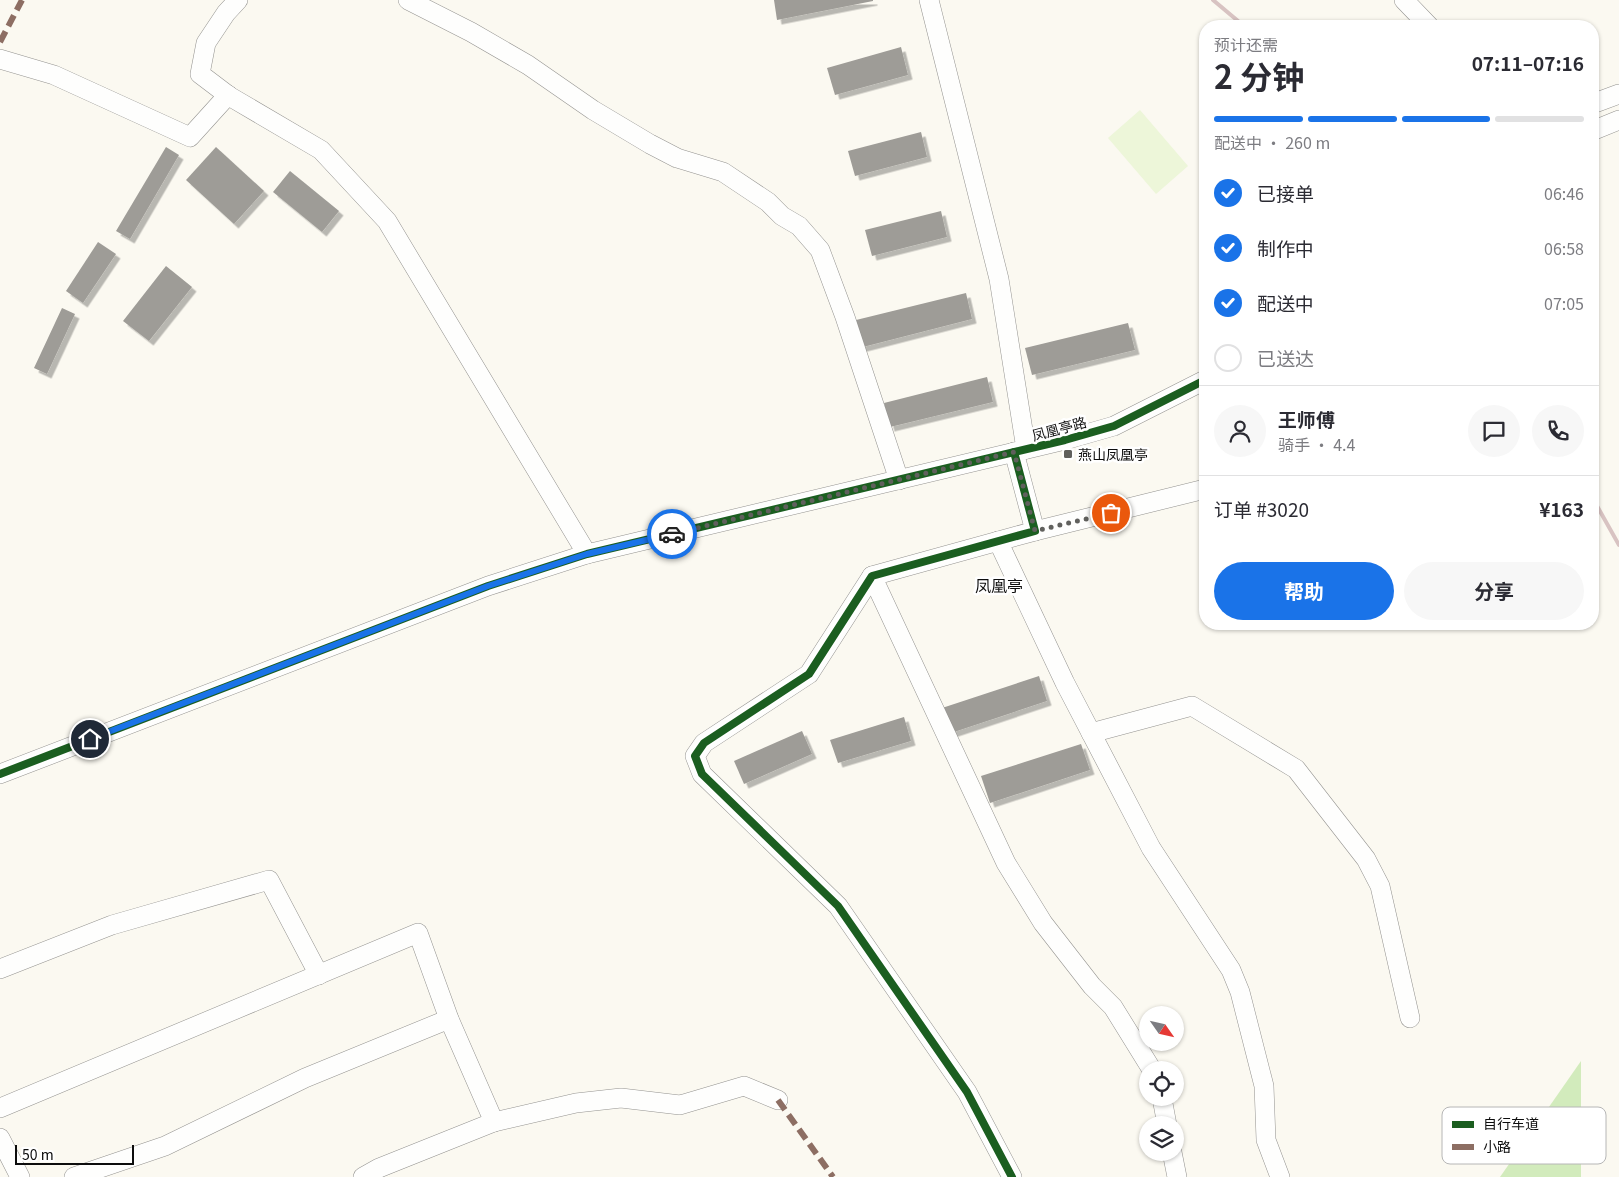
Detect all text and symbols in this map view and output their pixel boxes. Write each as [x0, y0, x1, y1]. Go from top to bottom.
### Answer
text: 预计还需 [1214, 32, 1278, 56]
text: 07:11–07:16 [1472, 49, 1584, 76]
text: 2 分钟 [1214, 52, 1304, 98]
text: 配送中 · 260 m [1214, 130, 1330, 154]
icon: check [1214, 179, 1242, 207]
text: 已接单 [1257, 179, 1314, 206]
text: 06:46 [1544, 181, 1584, 205]
icon: check [1214, 234, 1242, 262]
text: 制作中 [1257, 234, 1314, 261]
text: 06:58 [1544, 236, 1584, 260]
icon: check [1214, 289, 1242, 317]
text: 配送中 [1257, 289, 1314, 316]
text: 07:05 [1544, 291, 1584, 315]
text: 已送达 [1257, 344, 1314, 371]
button: person [1214, 405, 1266, 457]
text: 王师傅 [1278, 405, 1335, 432]
button: chat [1468, 405, 1520, 457]
button: phone [1532, 405, 1584, 457]
street label: 凤凰亭路 [1029, 411, 1089, 445]
text: 骑手 · 4.4 [1278, 432, 1355, 456]
place label: 燕山凤凰亭 [1078, 444, 1148, 464]
marker: 燕山凤凰亭 [1062, 448, 1074, 460]
pin [1090, 492, 1132, 534]
text: 订单 #3020 [1214, 495, 1309, 522]
text: ¥163 [1539, 495, 1584, 522]
icon: bag [1097, 499, 1125, 527]
courier [647, 509, 697, 559]
icon: car [658, 520, 686, 548]
button: 帮助 [1214, 562, 1394, 620]
button: 分享 [1404, 562, 1584, 620]
district label: 凤凰亭 [975, 573, 1023, 597]
pin [69, 718, 111, 760]
icon: home [76, 725, 104, 753]
north arrow [1139, 1006, 1184, 1051]
map controls [1139, 1006, 1184, 1161]
button: locate [1139, 1061, 1184, 1106]
legend [1442, 1107, 1606, 1164]
text: 自行车道 [1483, 1113, 1539, 1133]
button: layers [1139, 1116, 1184, 1161]
text: 小路 [1483, 1136, 1511, 1156]
scale bar [15, 1142, 134, 1165]
text: 50 m [22, 1144, 54, 1164]

